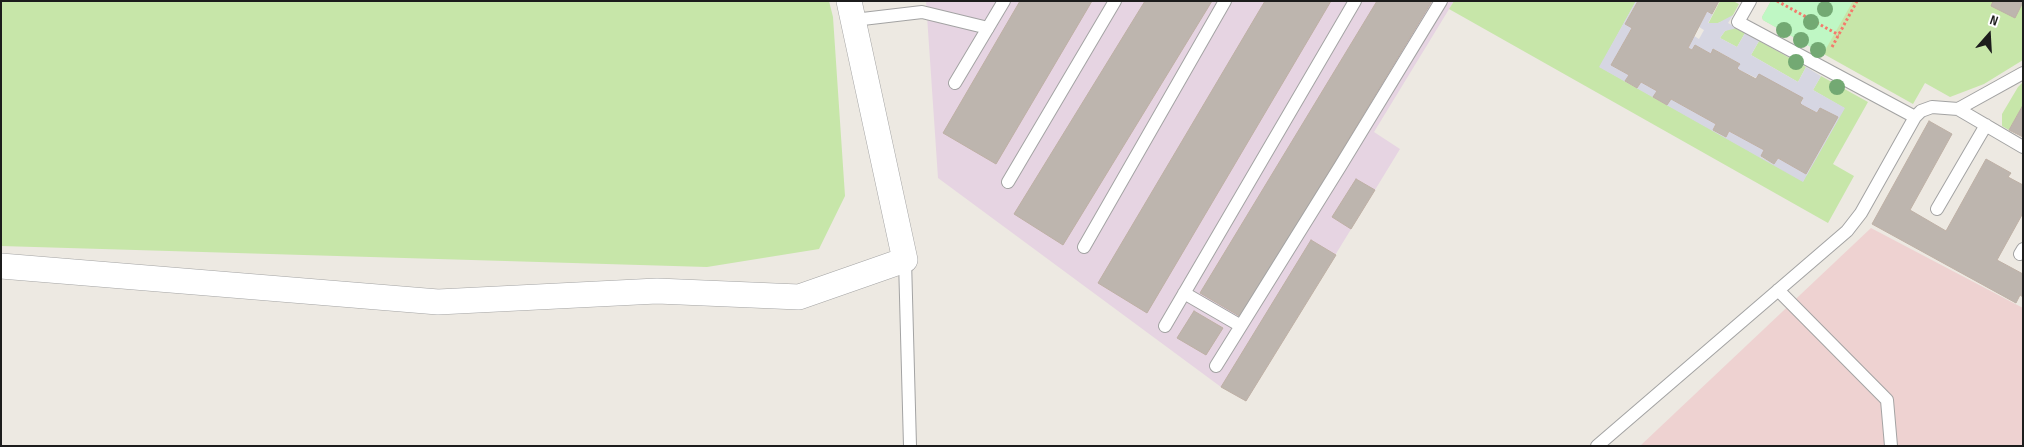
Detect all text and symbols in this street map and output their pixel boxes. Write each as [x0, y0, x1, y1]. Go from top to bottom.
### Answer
north arrow [1964, 10, 2014, 60]
text: N [1988, 11, 2000, 30]

